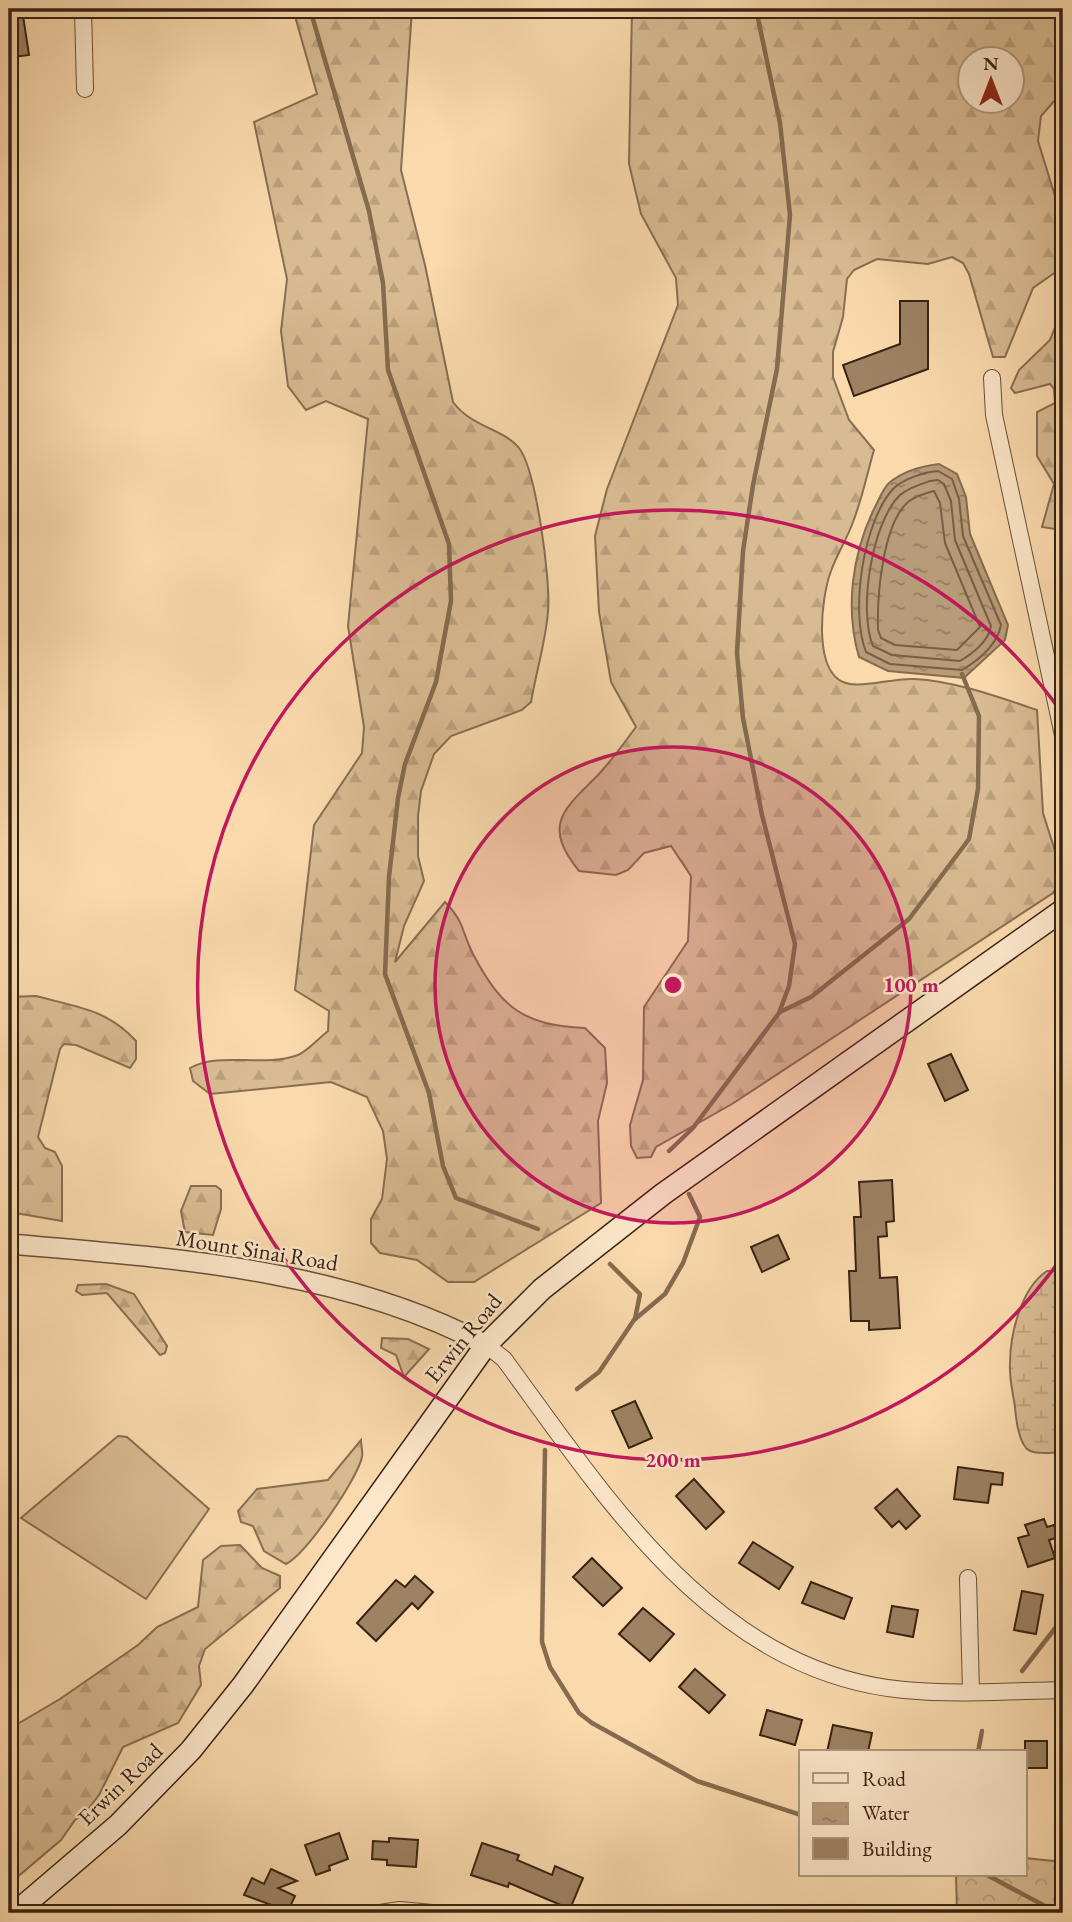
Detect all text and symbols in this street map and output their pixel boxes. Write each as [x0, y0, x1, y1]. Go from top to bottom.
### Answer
north arrow [956, 46, 1026, 116]
text: N [983, 51, 999, 76]
text: 100 m [883, 971, 939, 998]
centre of rings [661, 973, 685, 997]
street label: Mount Sinai Road [174, 1222, 341, 1278]
street label: Erwin Road [418, 1287, 509, 1389]
text: 200 m [645, 1446, 701, 1473]
street label: Erwin Road [71, 1736, 169, 1832]
legend [799, 1750, 1026, 1876]
text: Road [862, 1765, 906, 1792]
text: Water [862, 1799, 909, 1826]
text: Building [862, 1835, 932, 1862]

